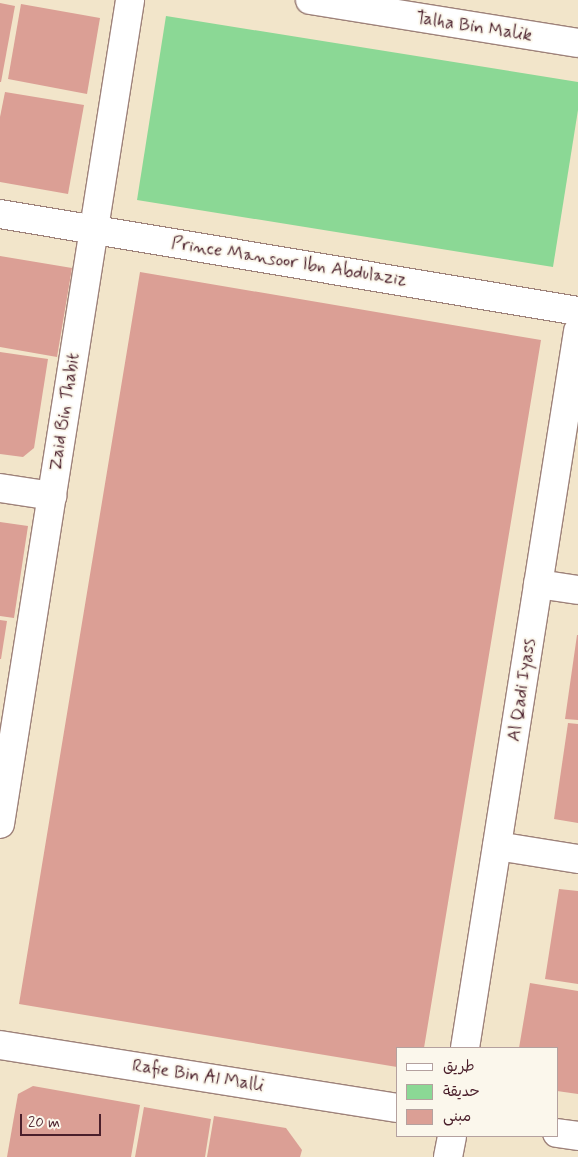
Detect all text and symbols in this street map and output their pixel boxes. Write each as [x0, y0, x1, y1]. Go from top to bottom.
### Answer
street label: Talha Bin Malik [414, 7, 534, 47]
street label: Prince Mansoor Ibn Abdulaziz [173, 233, 405, 291]
street label: Zaid Bin Thabit [45, 349, 85, 475]
street label: Al Qadi Iyass [503, 637, 541, 743]
legend [396, 1047, 558, 1137]
street label: Rafie Bin Al Malli [130, 1055, 266, 1097]
text: طريق [443, 1057, 475, 1077]
text: حديقة [443, 1082, 480, 1102]
scale bar [22, 1104, 104, 1136]
text: مبنى [443, 1107, 471, 1127]
text: 20 m [28, 1113, 60, 1133]

